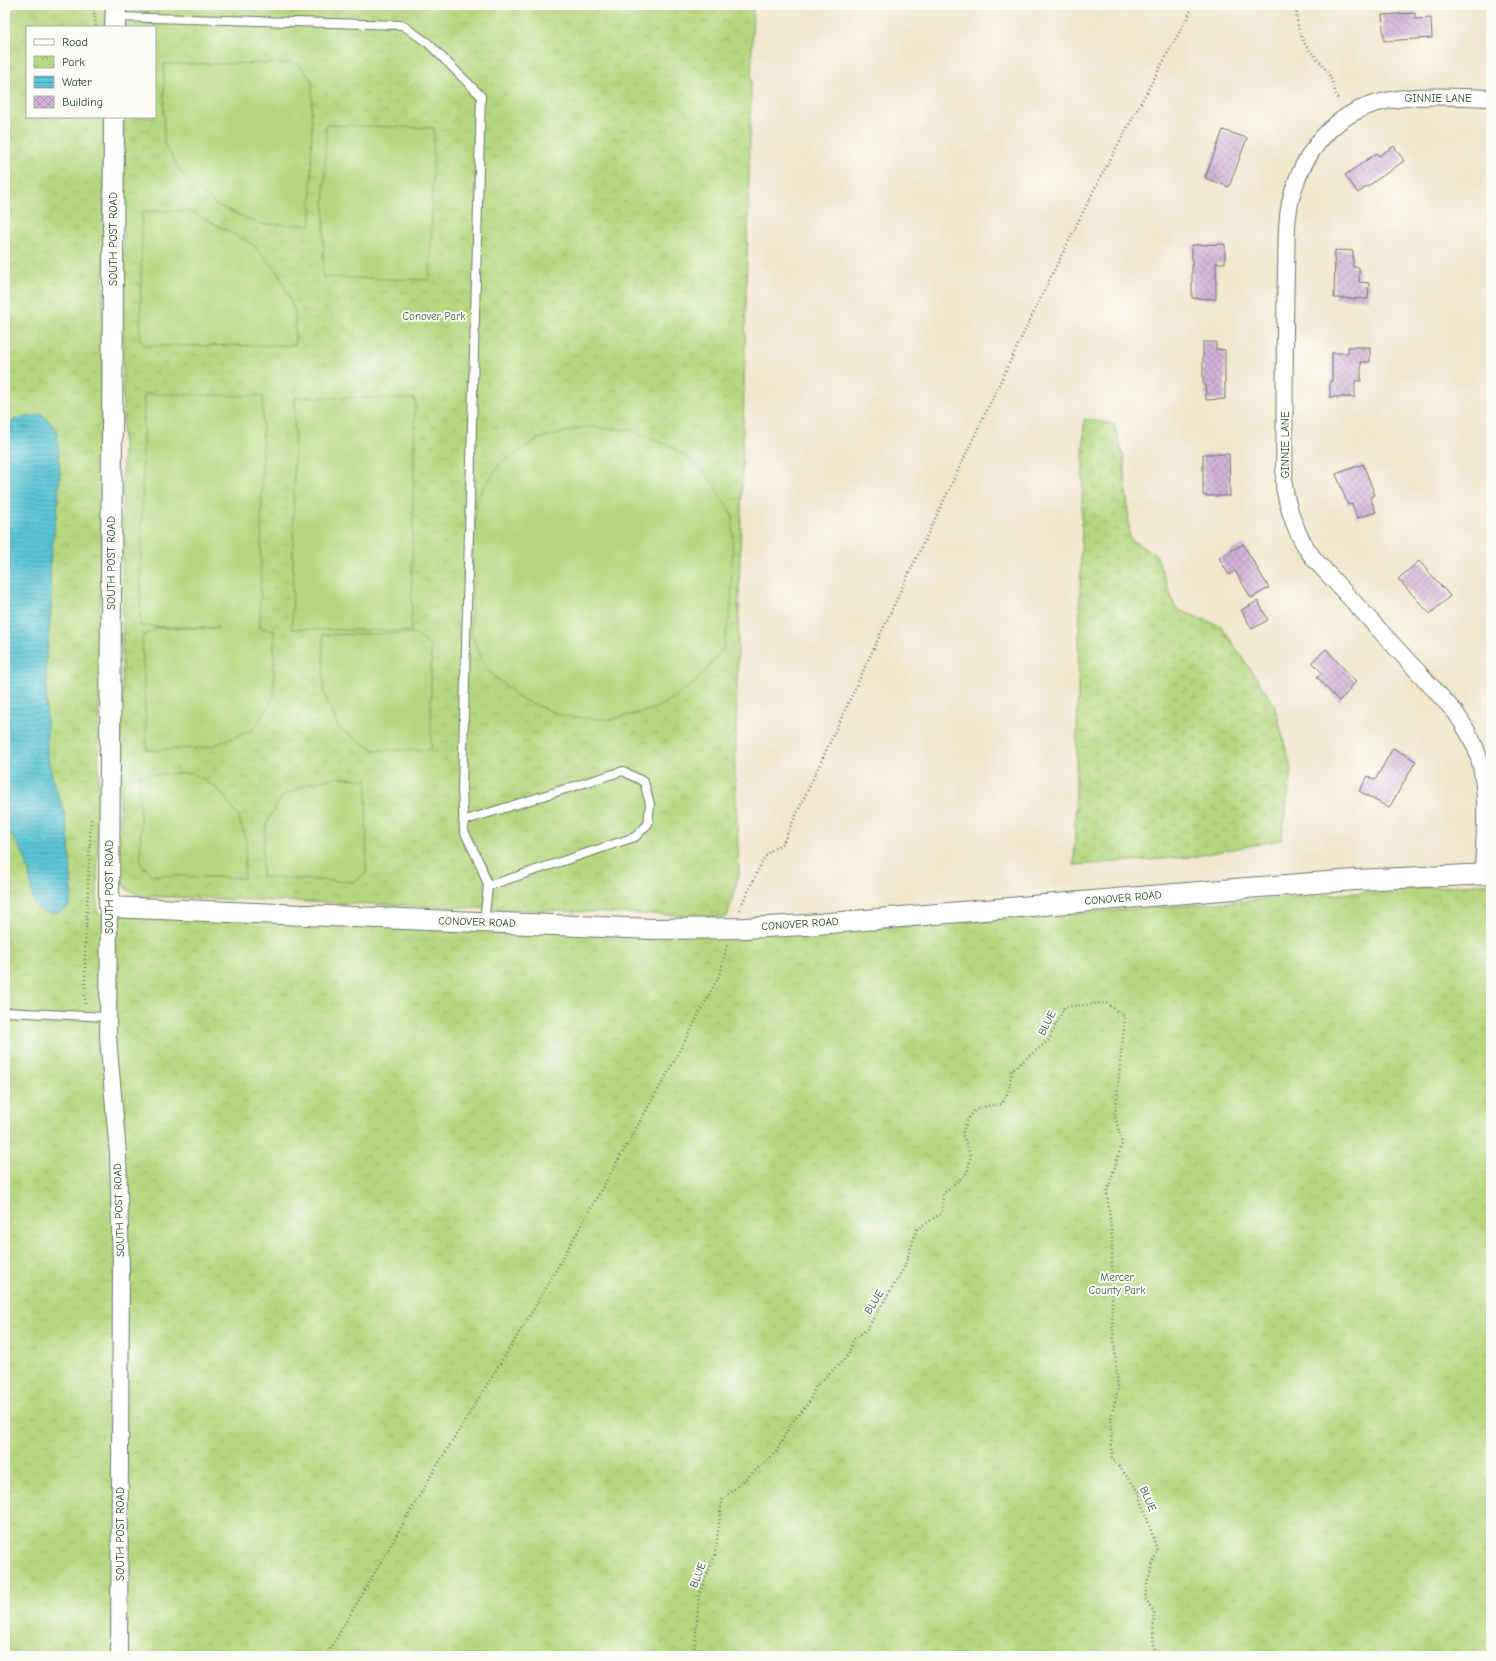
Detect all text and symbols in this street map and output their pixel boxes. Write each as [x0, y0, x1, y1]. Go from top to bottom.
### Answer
legend [26, 26, 156, 118]
text: Road [62, 35, 88, 49]
text: Park [62, 55, 85, 69]
text: Water [62, 75, 92, 89]
street label: GINNIE LANE [1404, 92, 1472, 105]
text: Building [62, 95, 103, 109]
street label: SOUTH POST ROAD [107, 192, 120, 286]
park label: Conover Park [402, 310, 466, 323]
street label: GINNIE LANE [1279, 411, 1292, 479]
street label: SOUTH POST ROAD [105, 516, 118, 610]
street label: SOUTH POST ROAD [103, 840, 116, 934]
street label: CONOVER ROAD [1084, 888, 1162, 908]
street label: CONOVER ROAD [438, 914, 516, 930]
street label: CONOVER ROAD [761, 915, 839, 933]
street label: BLUE [1035, 1008, 1059, 1038]
street label: SOUTH POST ROAD [111, 1163, 127, 1257]
park label: Mercer County Park [1088, 1271, 1146, 1297]
street label: BLUE [862, 1287, 887, 1317]
street label: BLUE [1137, 1484, 1159, 1514]
street label: SOUTH POST ROAD [114, 1487, 127, 1581]
street label: BLUE [687, 1560, 709, 1590]

